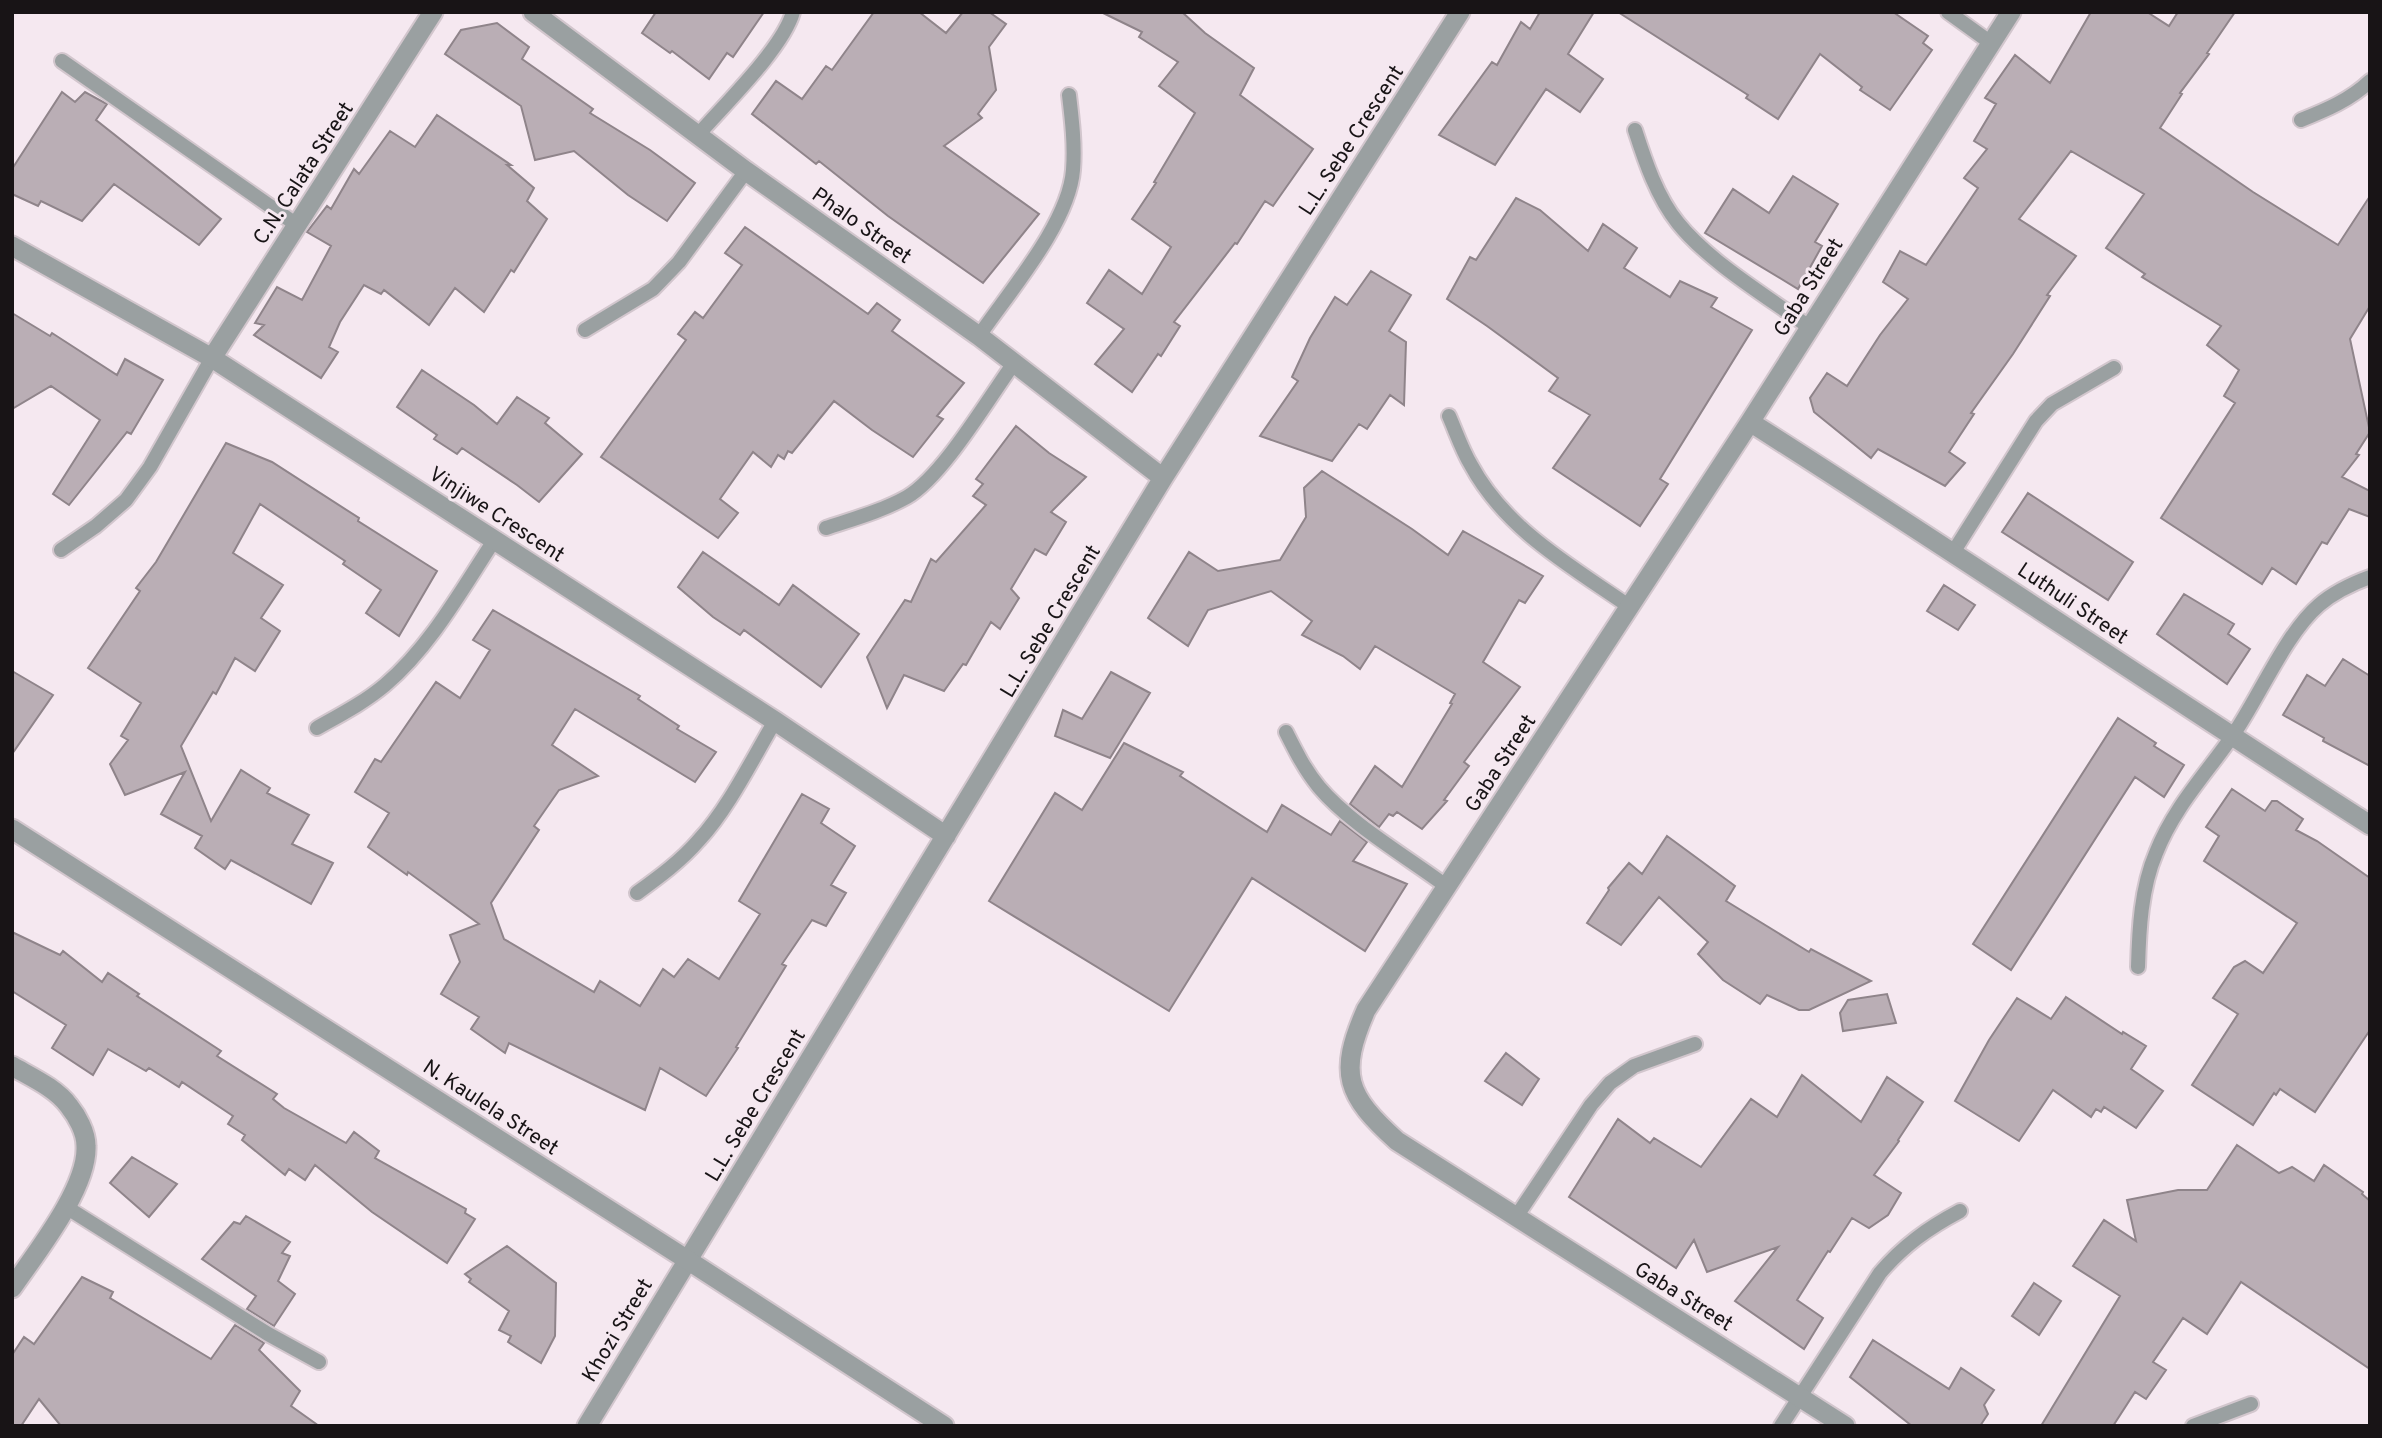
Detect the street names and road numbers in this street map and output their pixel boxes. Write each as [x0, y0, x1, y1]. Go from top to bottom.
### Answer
street label: L.L. Sebe Crescent [1294, 61, 1411, 221]
street label: C.N. Calata Street [248, 97, 361, 250]
street label: Phalo Street [806, 182, 916, 271]
street label: Gaba Street [1768, 233, 1850, 342]
street label: Vinjiwe Crescent [423, 461, 569, 569]
street label: L.L. Sebe Crescent [995, 540, 1108, 703]
street label: Luthuli Street [2011, 557, 2133, 651]
street label: Gaba Street [1460, 710, 1543, 818]
street label: L.L. Sebe Crescent [700, 1024, 813, 1187]
street label: N. Kaulela Street [417, 1054, 563, 1162]
street label: Gaba Street [1629, 1256, 1738, 1338]
street label: Khozi Street [577, 1274, 660, 1388]

